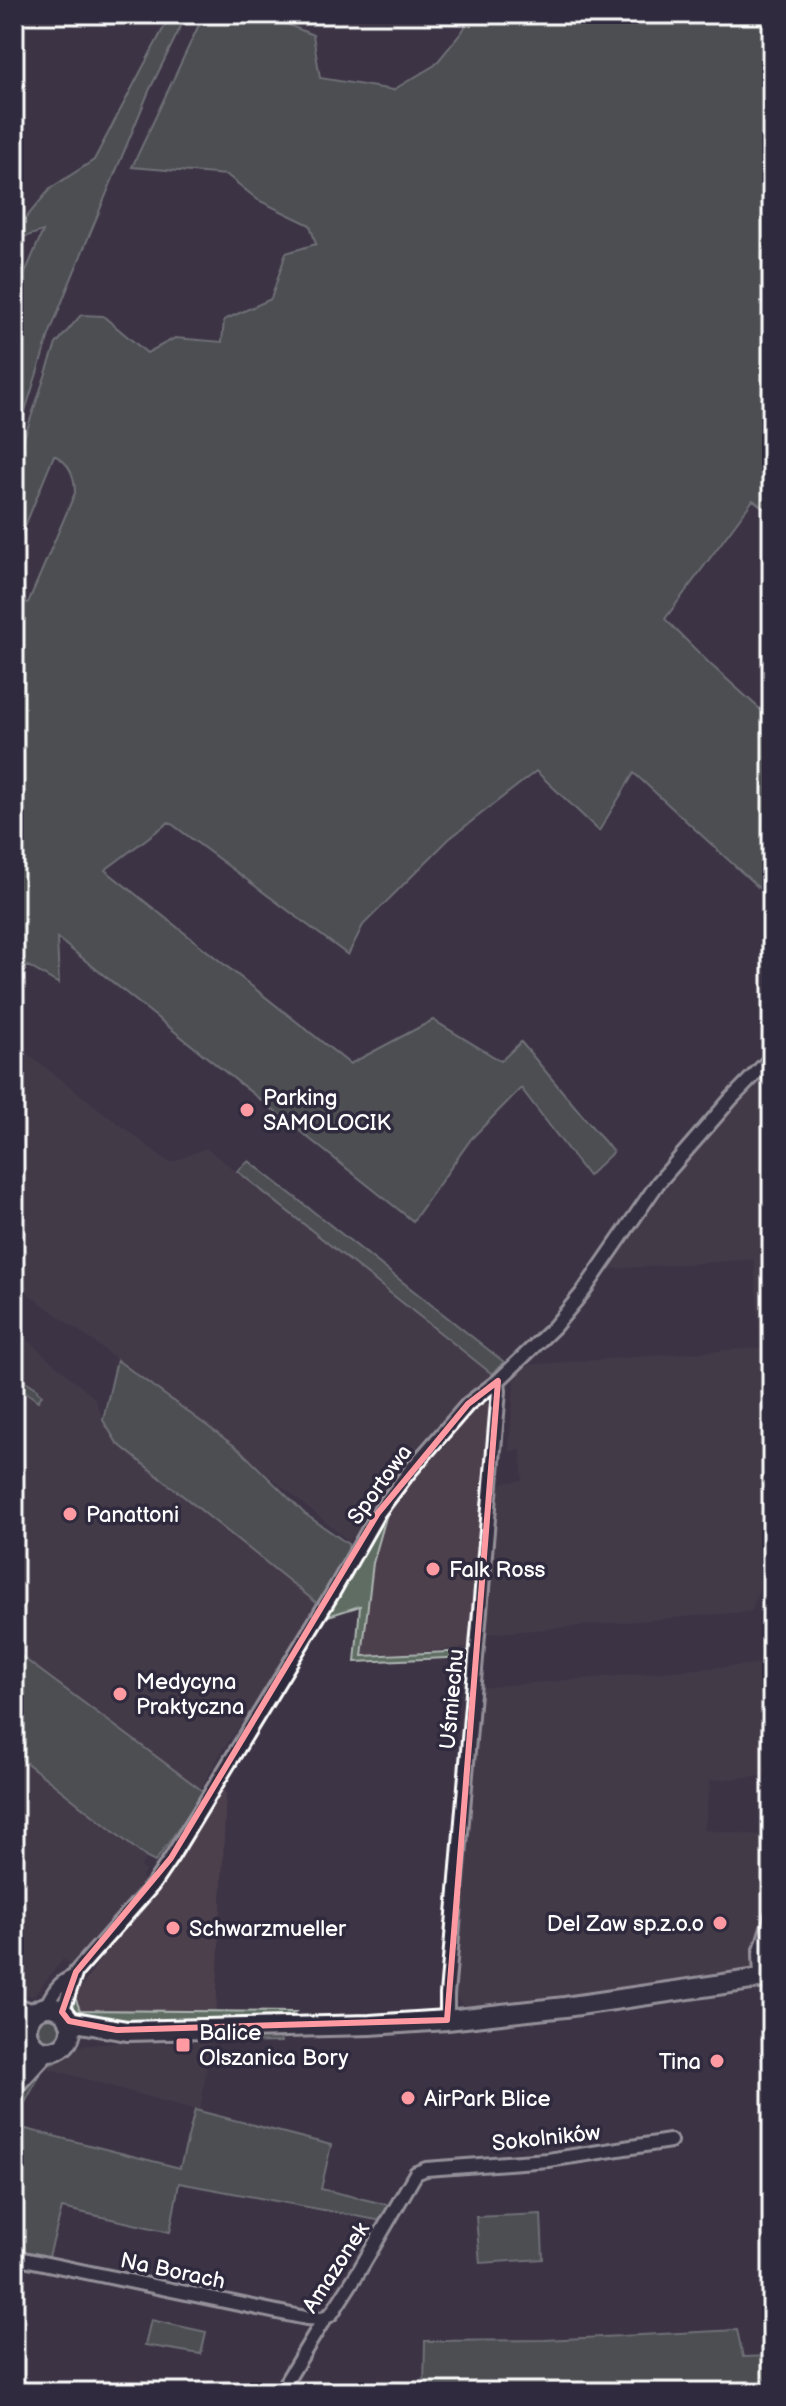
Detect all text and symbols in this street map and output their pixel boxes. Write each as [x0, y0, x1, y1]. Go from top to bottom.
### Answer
place label: Parking SAMOLOCIK [263, 1085, 392, 1137]
marker: Parking SAMOLOCIK [238, 1101, 256, 1119]
street label: Sportowa [342, 1440, 418, 1530]
place label: Panattoni [86, 1502, 179, 1529]
marker: Panattoni [61, 1505, 79, 1523]
place label: Falk Ross [449, 1557, 546, 1584]
marker: Falk Ross [424, 1560, 442, 1578]
street label: Uśmiechu [435, 1648, 470, 1751]
place label: Medycyna Praktyczna [136, 1669, 244, 1721]
marker: Medycyna Praktyczna [111, 1685, 129, 1703]
place label: Del Zaw sp.z.o.o [547, 1911, 704, 1938]
marker: Del Zaw sp.z.o.o [711, 1914, 729, 1932]
place label: Schwarzmueller [189, 1916, 347, 1943]
marker: Schwarzmueller [164, 1919, 182, 1937]
place label: Balice Olszanica Bory [199, 2020, 349, 2072]
marker: Balice Olszanica Bory [174, 2036, 192, 2054]
place label: Tina [659, 2049, 701, 2076]
marker: Tina [708, 2052, 726, 2070]
place label: AirPark Blice [424, 2086, 550, 2113]
marker: AirPark Blice [399, 2089, 417, 2107]
street label: Sokolników [491, 2119, 602, 2158]
street label: Amazonek [297, 2217, 376, 2318]
street label: Na Borach [118, 2247, 227, 2296]

